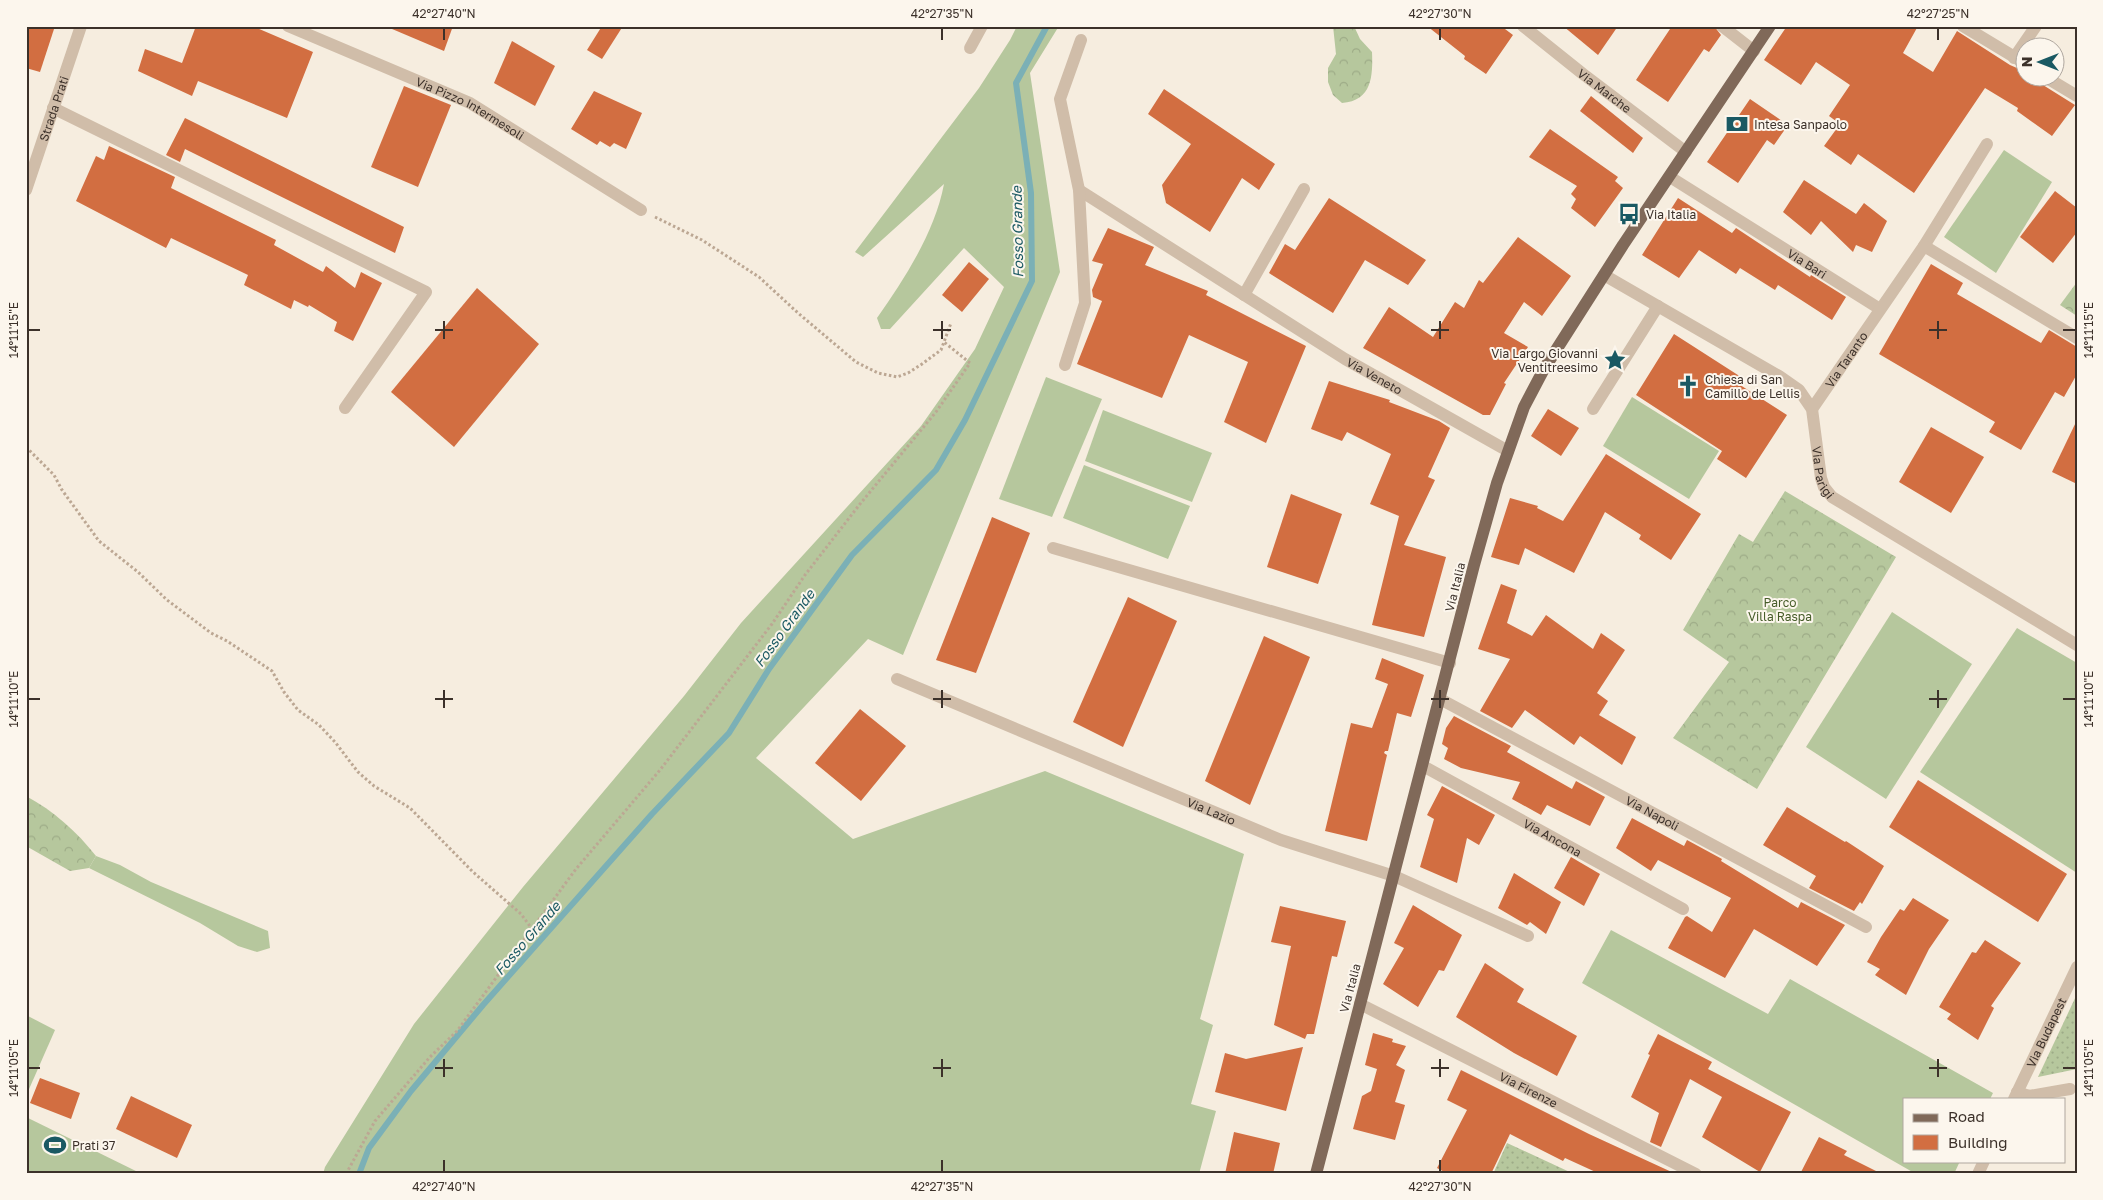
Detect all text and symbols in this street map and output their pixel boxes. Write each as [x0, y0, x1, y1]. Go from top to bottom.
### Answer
text: 42°27'40"N [412, 6, 476, 21]
text: 42°27'35"N [911, 6, 973, 21]
text: 42°27'30"N [1408, 6, 1472, 21]
text: 42°27'25"N [1907, 6, 1969, 21]
north arrow [2016, 38, 2066, 88]
text: N [2018, 57, 2035, 67]
street label: Via Marche [1575, 65, 1635, 116]
street label: Strada Prati [35, 74, 71, 143]
street label: Via Pizzo Intermesoli [414, 74, 527, 143]
bank icon: Intesa Sanpaolo [1724, 111, 1750, 137]
place label: Intesa Sanpaolo [1754, 117, 1847, 132]
water label: Fosso Grande [1008, 185, 1026, 278]
bus stop icon: Via Italia [1616, 201, 1642, 227]
place label: Via Italia [1646, 207, 1696, 222]
street label: Via Bari [1785, 245, 1830, 281]
text: 14°11'15"E [6, 302, 21, 358]
text: 14°11'15"E [2081, 302, 2096, 358]
street label: Via Taranto [1821, 329, 1871, 391]
place label: Via Largo Giovanni Ventitreesimo [1491, 346, 1598, 375]
place icon: Via Largo Giovanni Ventitreesimo [1602, 347, 1628, 373]
street label: Via Veneto [1344, 354, 1405, 397]
place label: Chiesa di San Camillo de Lellis [1705, 372, 1800, 401]
church icon: Chiesa di San Camillo de Lellis [1675, 373, 1701, 399]
street label: Via Parigi [1809, 445, 1838, 501]
street label: Via Italia [1442, 561, 1468, 613]
water label: Fosso Grande [750, 585, 818, 670]
park label: Parco Villa Raspa [1748, 595, 1812, 624]
text: 14°11'10"E [6, 671, 21, 727]
text: 14°11'10"E [2081, 671, 2096, 727]
street label: Via Napoli [1623, 792, 1682, 833]
street label: Via Lazio [1185, 794, 1238, 828]
street label: Via Ancona [1521, 815, 1585, 859]
water label: Fosso Grande [490, 897, 564, 978]
street label: Via Italia [1336, 962, 1364, 1014]
street label: Via Budapest [2023, 994, 2069, 1070]
text: 14°11'05"E [6, 1039, 21, 1097]
text: 14°11'05"E [2081, 1039, 2096, 1097]
street label: Via Firenze [1497, 1068, 1560, 1110]
legend [1903, 1098, 2066, 1162]
text: Road [1948, 1107, 1985, 1125]
sports icon: Prati 37 [42, 1132, 68, 1158]
text: Building [1948, 1133, 2008, 1151]
place label: Prati 37 [72, 1138, 115, 1153]
text: 42°27'40"N [412, 1179, 476, 1194]
text: 42°27'35"N [911, 1179, 973, 1194]
text: 42°27'30"N [1408, 1179, 1472, 1194]

